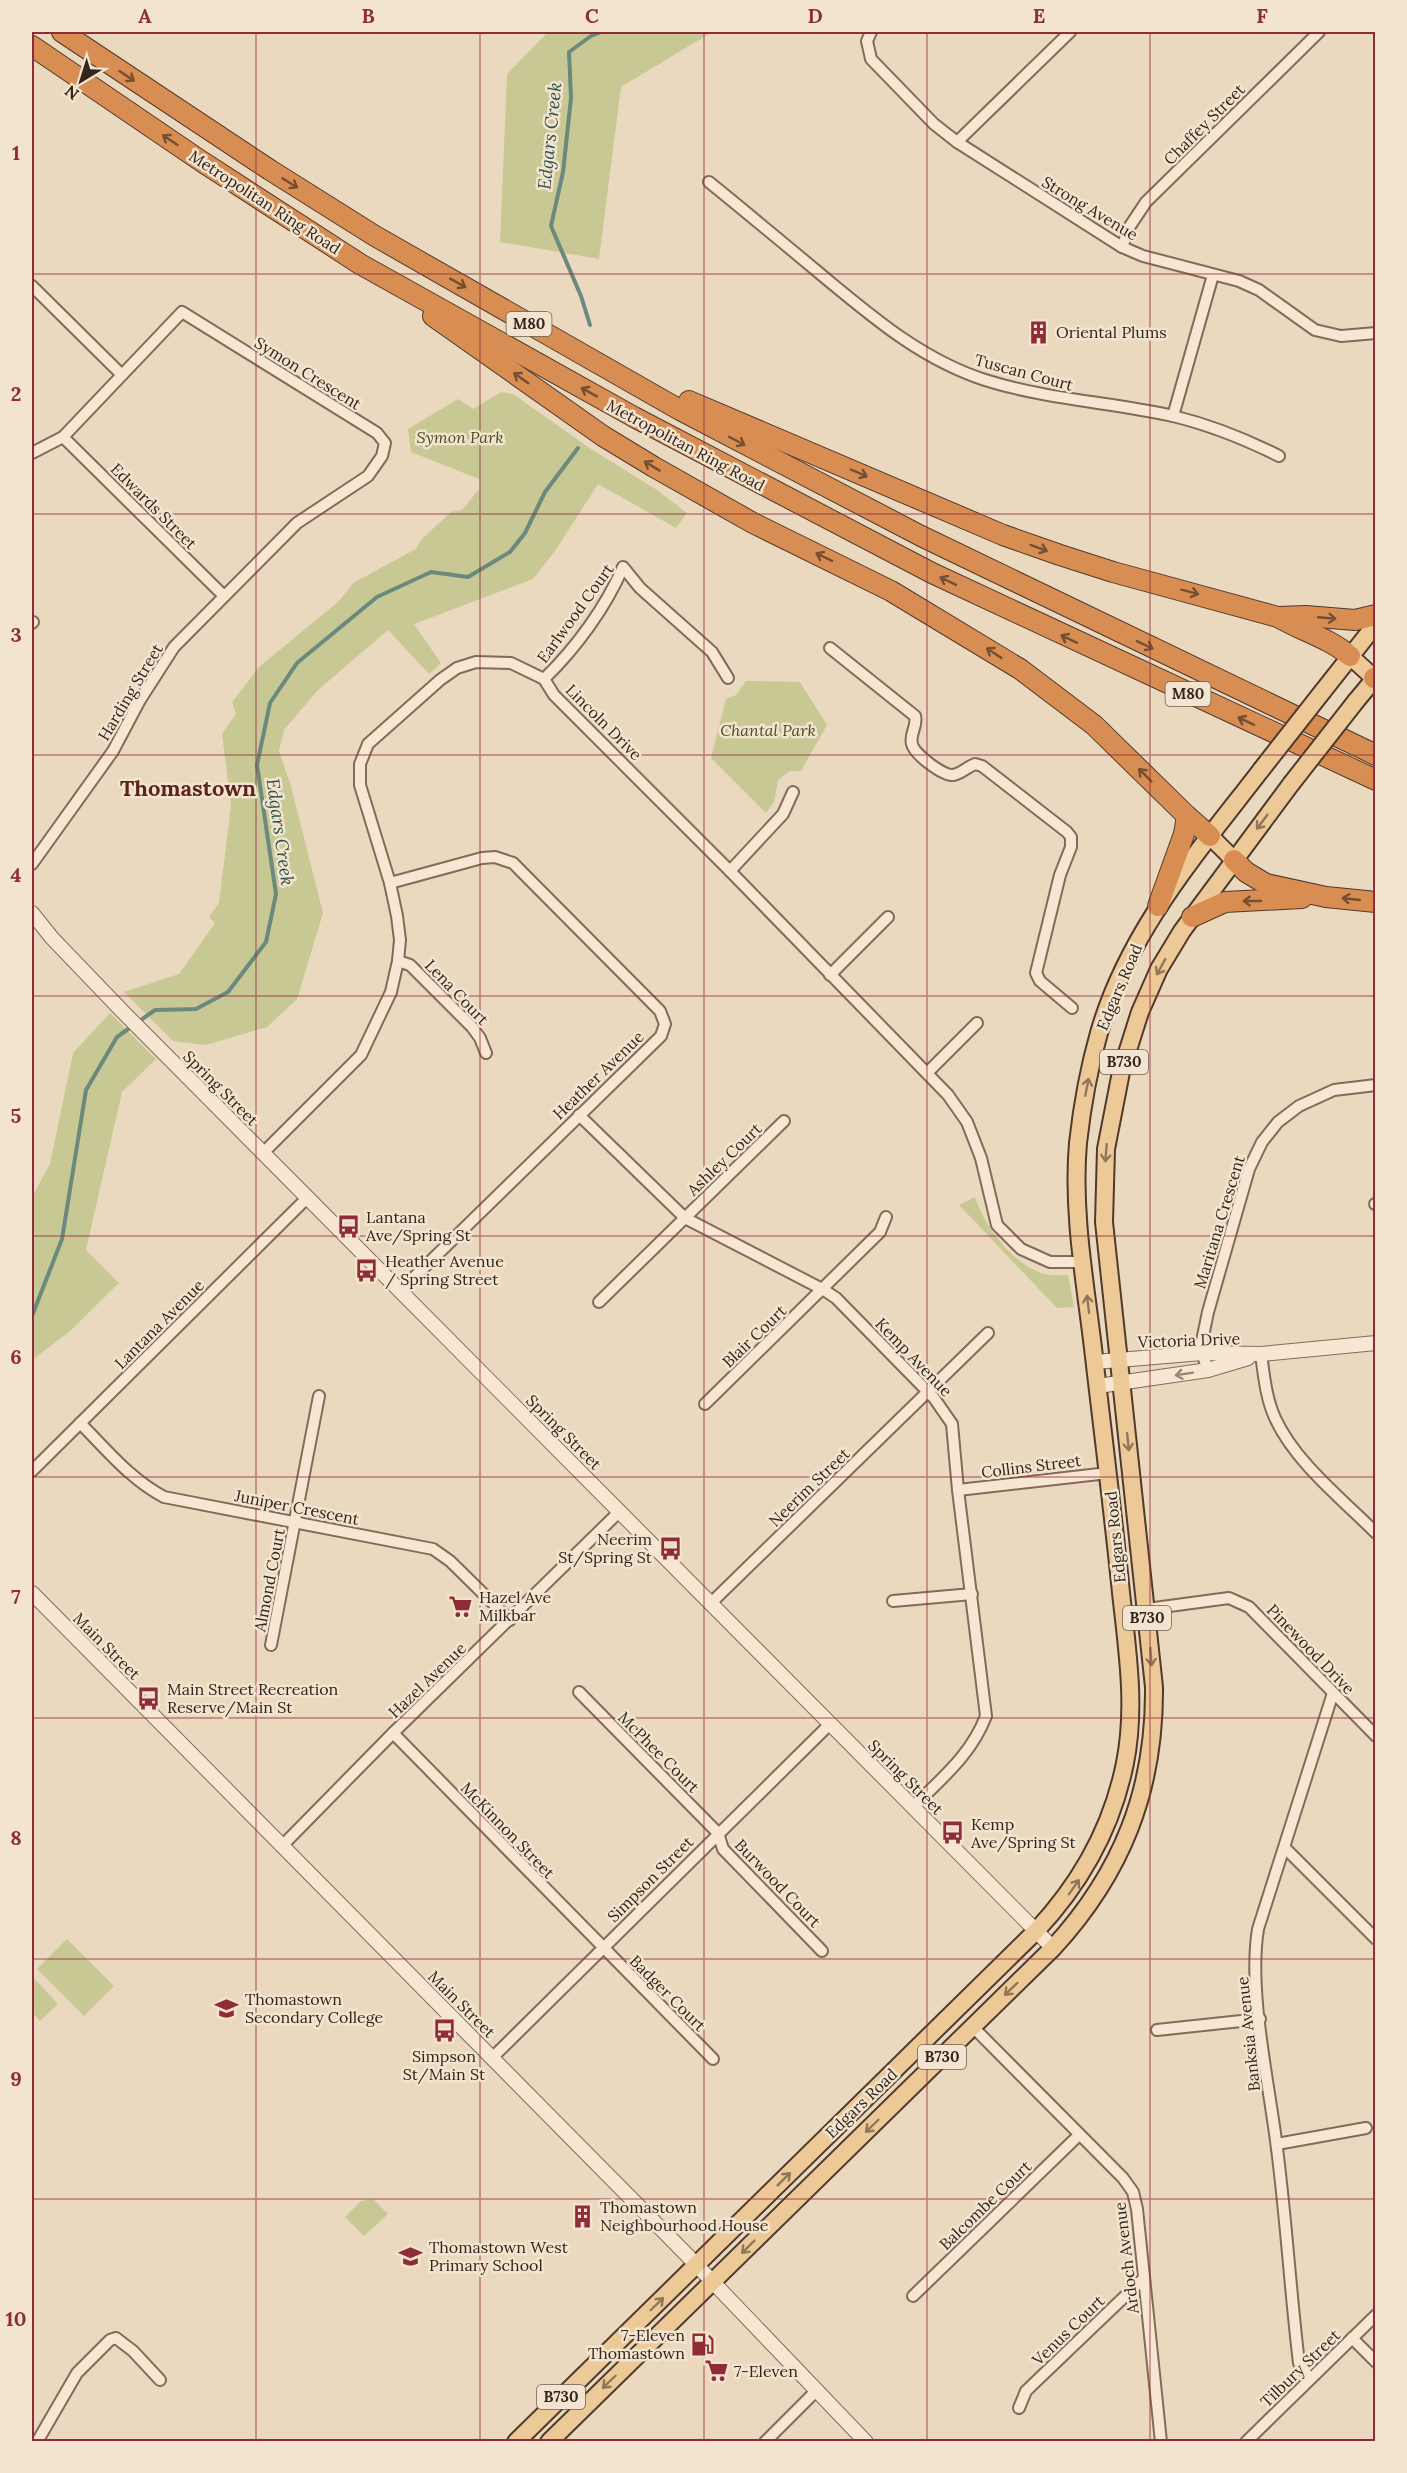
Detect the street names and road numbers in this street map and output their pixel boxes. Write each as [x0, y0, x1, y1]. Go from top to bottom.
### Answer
street label: Chaffey Street [1159, 79, 1249, 169]
street label: Metropolitan Ring Road [186, 146, 345, 259]
street label: Strong Avenue [1038, 171, 1142, 245]
road number: M80 [506, 312, 552, 336]
street label: Symon Crescent [251, 332, 366, 414]
street label: Tuscan Court [973, 349, 1076, 395]
street label: Metropolitan Ring Road [603, 395, 769, 495]
street label: Edwards Street [107, 459, 202, 554]
street label: Earlwood Court [532, 559, 618, 667]
street label: Harding Street [93, 639, 167, 744]
street label: Lincoln Drive [562, 680, 646, 764]
road number: M80 [1166, 682, 1210, 706]
street label: Edgars Road [1092, 940, 1146, 1033]
street label: Lena Court [421, 955, 494, 1030]
street label: Heather Avenue [548, 1026, 648, 1123]
street label: Spring Street [179, 1046, 263, 1130]
road number: B730 [1100, 1050, 1148, 1074]
street label: Ashley Court [682, 1118, 766, 1200]
street label: Maritana Crescent [1189, 1152, 1249, 1291]
street label: Lantana Avenue [110, 1275, 208, 1373]
street label: Blair Court [718, 1300, 791, 1371]
street label: Kemp Avenue [871, 1313, 957, 1401]
street label: Victoria Drive [1136, 1328, 1241, 1352]
street label: Spring Street [522, 1390, 606, 1474]
street label: Neerim Street [764, 1443, 854, 1531]
street label: Collins Street [980, 1450, 1083, 1482]
street label: Juniper Crescent [232, 1485, 362, 1529]
street label: Edgars Road [1100, 1490, 1130, 1584]
street label: Almond Court [249, 1526, 289, 1634]
street label: Pinewood Drive [1263, 1600, 1359, 1698]
road number: B730 [1123, 1606, 1171, 1630]
street label: Main Street [69, 1608, 145, 1684]
street label: Hazel Avenue [384, 1638, 470, 1722]
street label: McPhee Court [614, 1707, 704, 1797]
street label: Spring Street [864, 1735, 948, 1819]
street label: McKinnon Street [457, 1778, 560, 1883]
street label: Simpson Street [603, 1831, 698, 1926]
street label: Burwood Court [731, 1835, 826, 1932]
street label: Badger Court [626, 1951, 711, 2036]
street label: Main Street [424, 1966, 500, 2042]
street label: Banksia Avenue [1232, 1975, 1264, 2092]
road number: B730 [918, 2045, 966, 2069]
street label: Edgars Road [821, 2063, 901, 2142]
street label: Balcombe Court [935, 2156, 1036, 2254]
street label: Ardoch Avenue [1109, 2201, 1143, 2316]
street label: Venus Court [1027, 2290, 1109, 2370]
street label: Tilbury Street [1256, 2324, 1345, 2411]
road number: B730 [537, 2385, 585, 2409]

